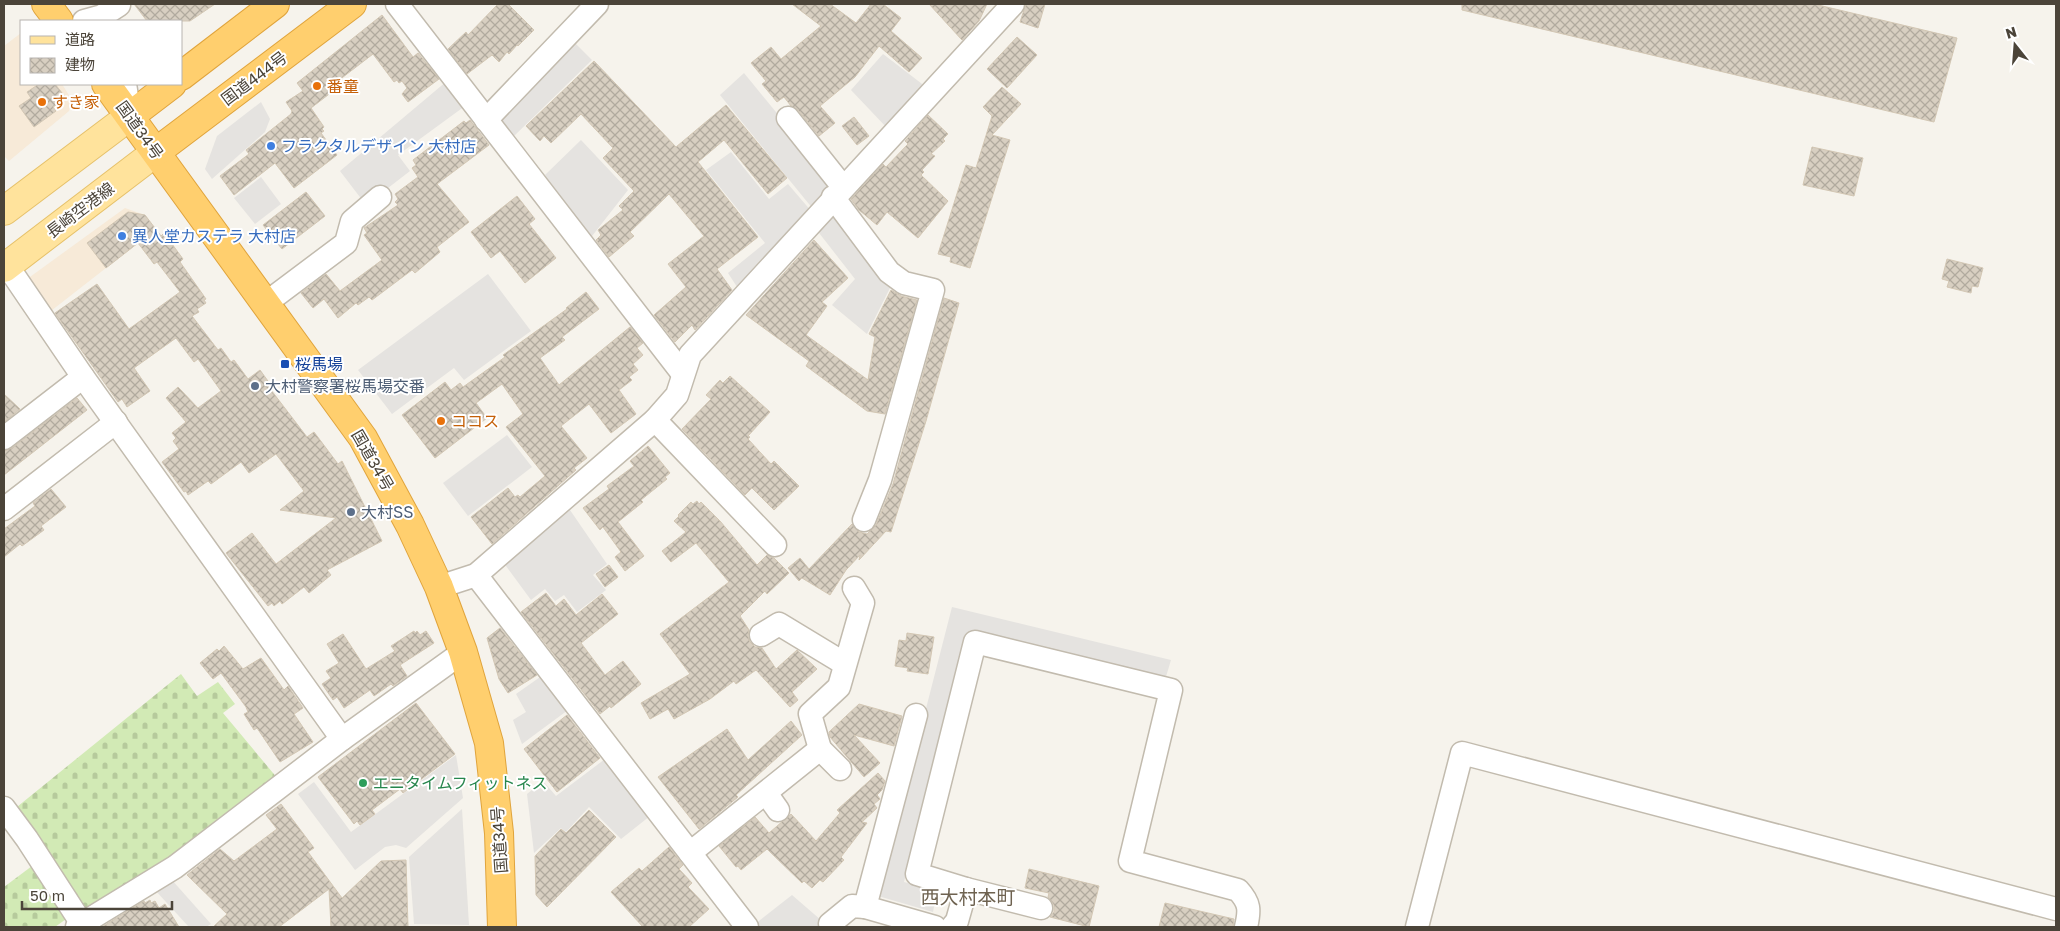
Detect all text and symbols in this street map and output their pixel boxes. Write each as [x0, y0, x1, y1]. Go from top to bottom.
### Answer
legend [20, 20, 182, 85]
north arrow [1990, 20, 2040, 70]
text: N [2003, 22, 2019, 42]
text: 道路 [65, 30, 95, 48]
street label: 国道444号 [217, 47, 291, 109]
text: 建物 [65, 55, 95, 73]
place label: 番童 [327, 76, 359, 96]
marker: 番童 [311, 80, 323, 92]
place label: すき家 [52, 92, 100, 112]
marker: すき家 [36, 96, 48, 108]
street label: 国道34号 [112, 97, 168, 163]
place label: フラクタルデザイン 大村店 [281, 136, 476, 156]
marker: フラクタルデザイン 大村店 [265, 140, 277, 152]
street label: 長崎空港線 [42, 178, 118, 242]
place label: 異人堂カステラ 大村店 [132, 226, 296, 246]
marker: 異人堂カステラ 大村店 [116, 230, 128, 242]
place label: 桜馬場 [295, 354, 343, 374]
marker: 桜馬場 [279, 358, 291, 370]
place label: 大村警察署桜馬場交番 [265, 376, 425, 396]
marker: 大村警察署桜馬場交番 [249, 380, 261, 392]
place label: ココス [451, 411, 499, 431]
marker: ココス [435, 415, 447, 427]
street label: 国道34号 [348, 426, 398, 494]
place label: 大村SS [361, 502, 413, 522]
marker: 大村SS [345, 506, 357, 518]
place label: エニタイムフィットネス [373, 773, 547, 793]
marker: エニタイムフィットネス [357, 777, 369, 789]
street label: 国道34号 [487, 806, 511, 874]
scale bar [22, 878, 172, 910]
district label: 西大村本町 [920, 885, 1016, 908]
text: 50 m [30, 886, 65, 904]

